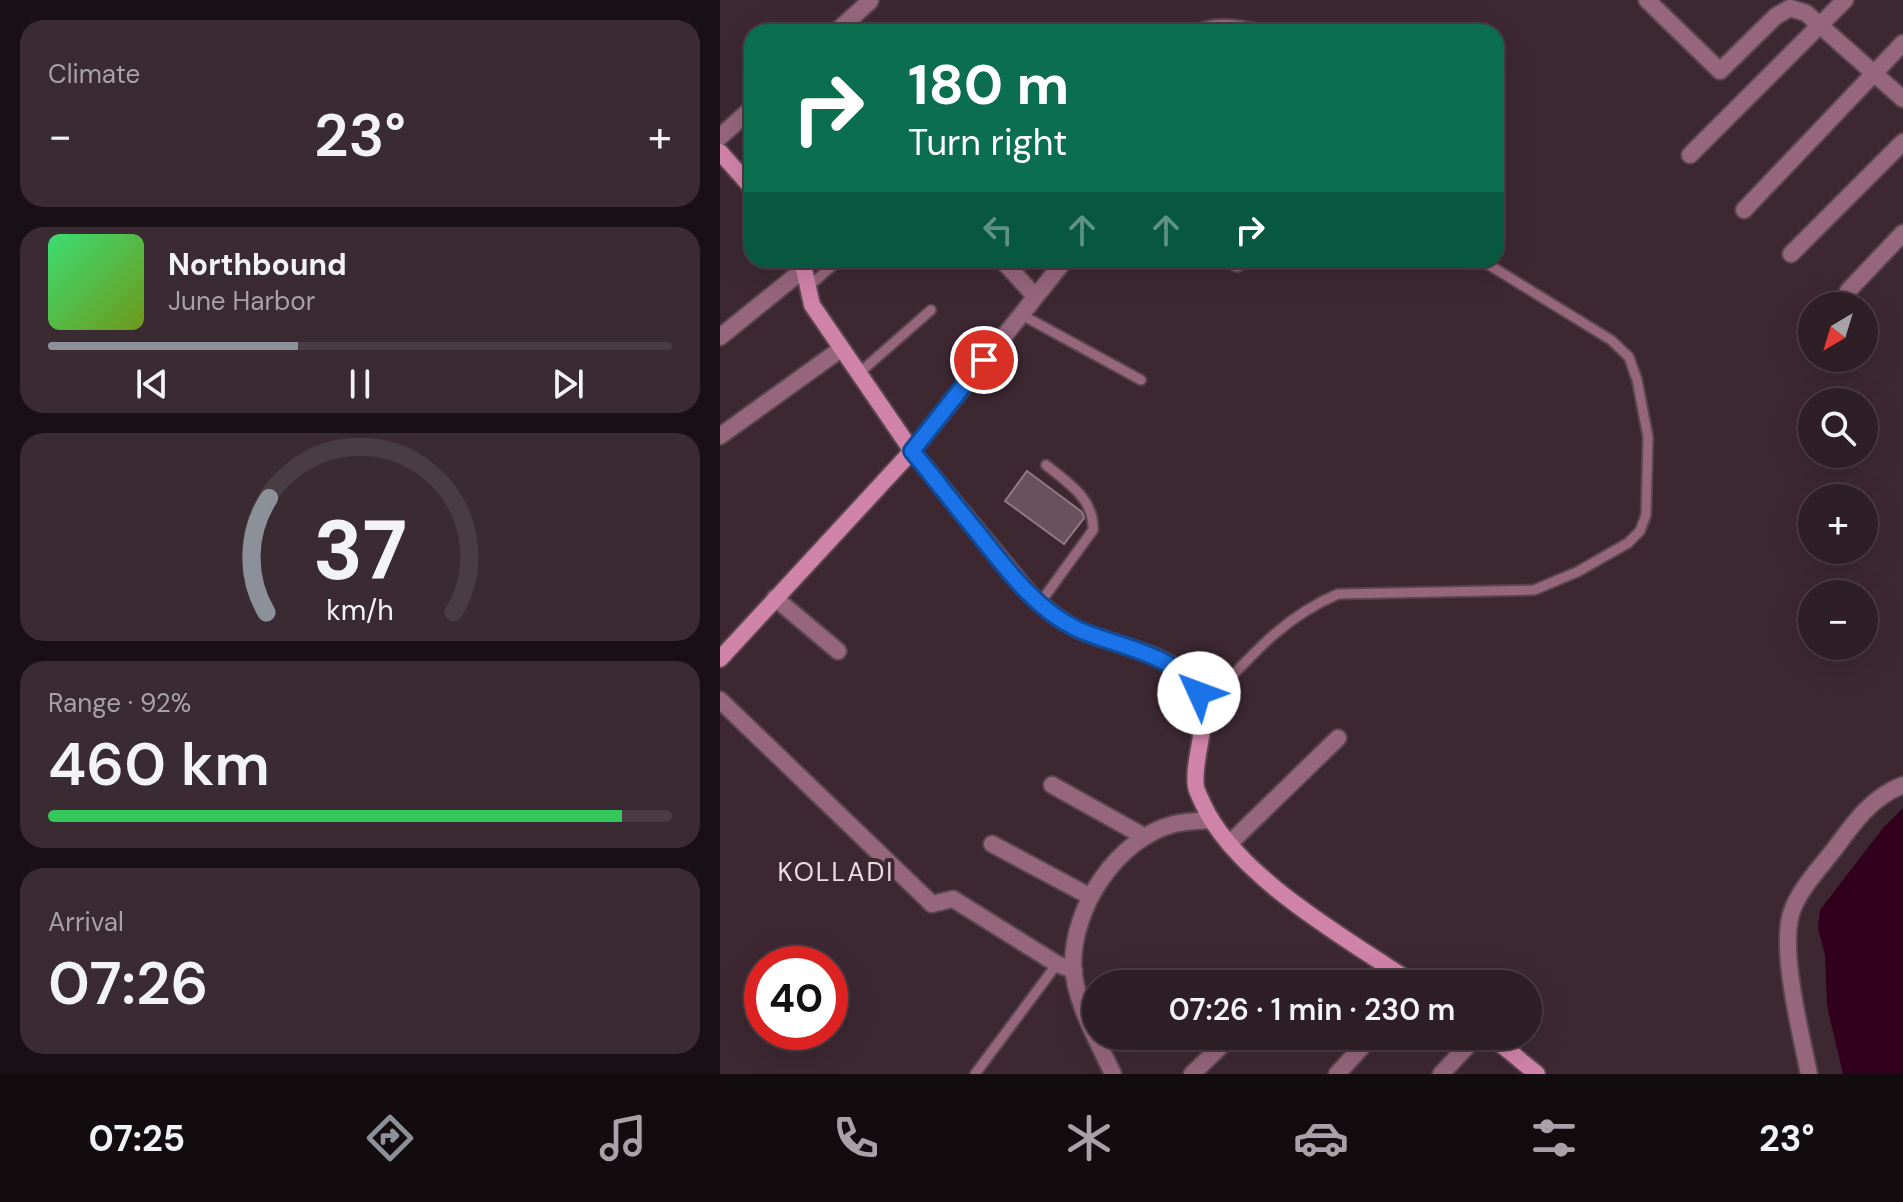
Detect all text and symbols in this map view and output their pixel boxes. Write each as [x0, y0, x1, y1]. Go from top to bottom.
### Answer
text: 180 m [908, 48, 1069, 121]
icon: right [776, 56, 880, 160]
text: Climate [48, 57, 140, 91]
text: 23° [314, 96, 406, 175]
text: − [48, 107, 72, 165]
text: + [648, 107, 672, 165]
text: Turn right [908, 119, 1067, 166]
icon: left [976, 208, 1020, 252]
icon: ahead [1060, 208, 1104, 252]
icon: ahead [1144, 208, 1188, 252]
icon: right [1228, 208, 1272, 252]
text: Northbound [168, 245, 347, 284]
text: June Harbor [168, 284, 315, 318]
north arrow [1798, 292, 1878, 372]
map controls [1798, 292, 1878, 660]
pin [950, 326, 1018, 394]
icon: arrive [962, 338, 1006, 382]
icon: previous [130, 362, 174, 406]
icon: pause [338, 362, 382, 406]
icon: next [546, 362, 590, 406]
button: search [1798, 388, 1878, 468]
button: + [1798, 484, 1878, 564]
text: 37 [313, 496, 407, 605]
button: − [1798, 580, 1878, 660]
text: km/h [326, 592, 394, 629]
position arrow [1157, 651, 1241, 735]
text: Range · 92% [48, 686, 191, 720]
text: 460 km [48, 725, 270, 804]
district label: KOLLADI [778, 855, 894, 889]
text: Arrival [48, 905, 124, 939]
text: 07:26 [48, 944, 209, 1023]
speed limit sign: 40 [744, 946, 848, 1050]
text: 07:26 · 1 min · 230 m [1169, 990, 1455, 1029]
icon: directions [362, 1110, 418, 1166]
icon: music [595, 1110, 651, 1166]
icon: phone [828, 1110, 884, 1166]
icon: climate [1061, 1110, 1117, 1166]
icon: car [1293, 1110, 1349, 1166]
icon: filters [1526, 1110, 1582, 1166]
text: 07:25 [88, 1115, 185, 1162]
text: 23° [1759, 1115, 1815, 1162]

